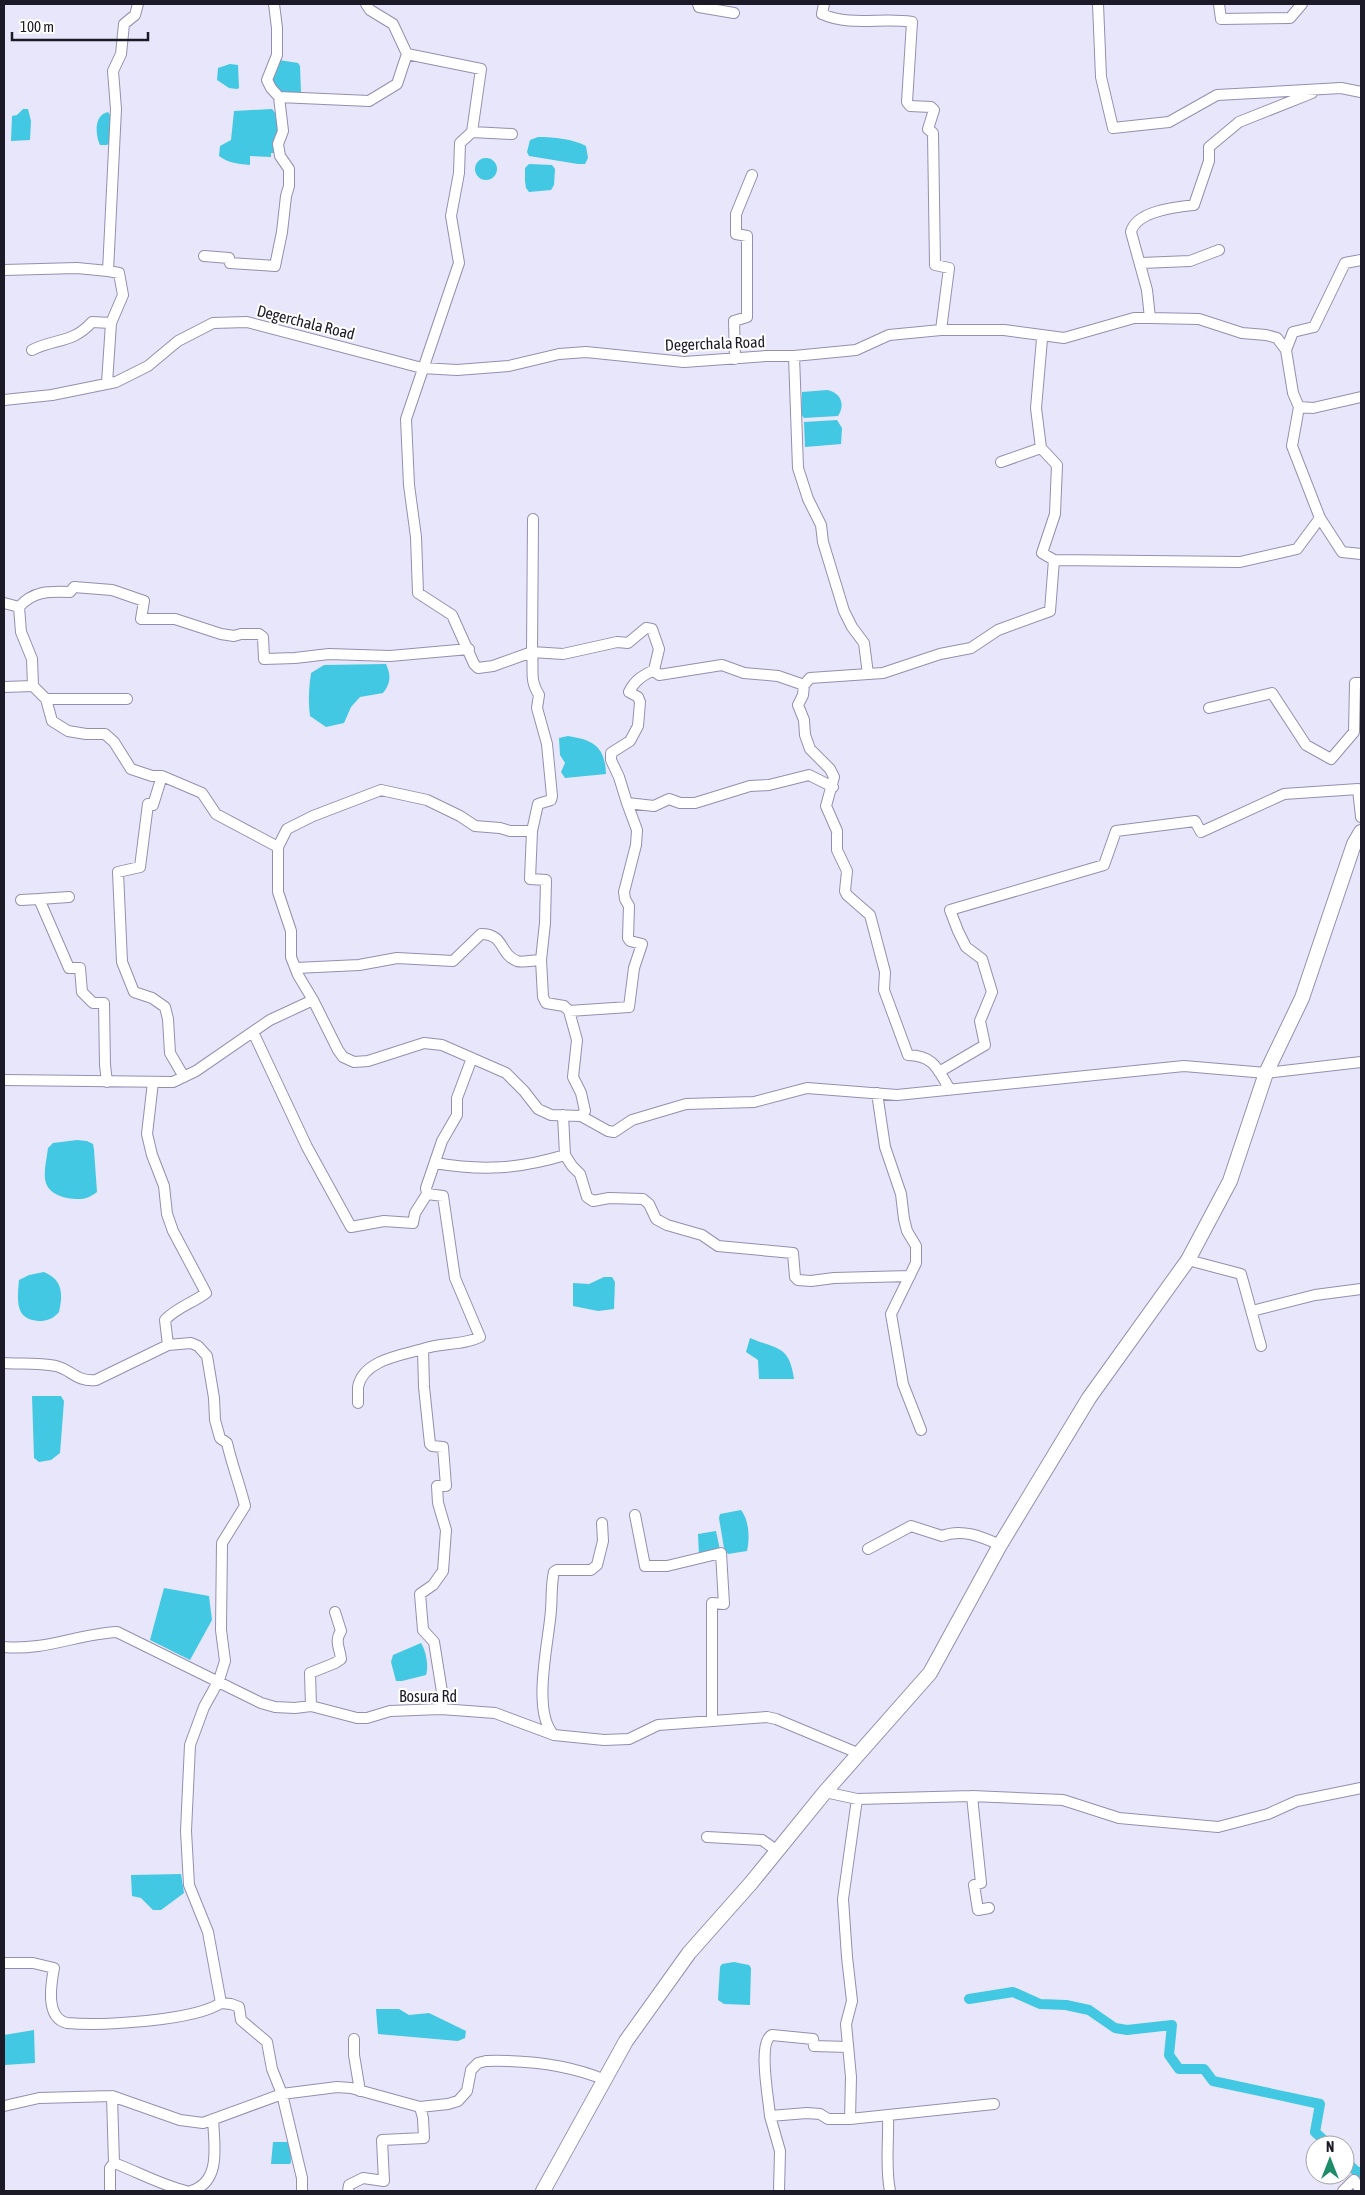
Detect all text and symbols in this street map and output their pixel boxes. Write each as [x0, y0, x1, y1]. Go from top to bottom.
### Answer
scale bar [12, 10, 149, 42]
text: 100 m [20, 18, 54, 35]
street label: Degerchala Road [255, 301, 357, 344]
street label: Degerchala Road [665, 332, 765, 355]
street label: Bosura Rd [399, 1687, 457, 1705]
north arrow [1305, 2135, 1355, 2185]
text: N [1326, 2139, 1334, 2155]

